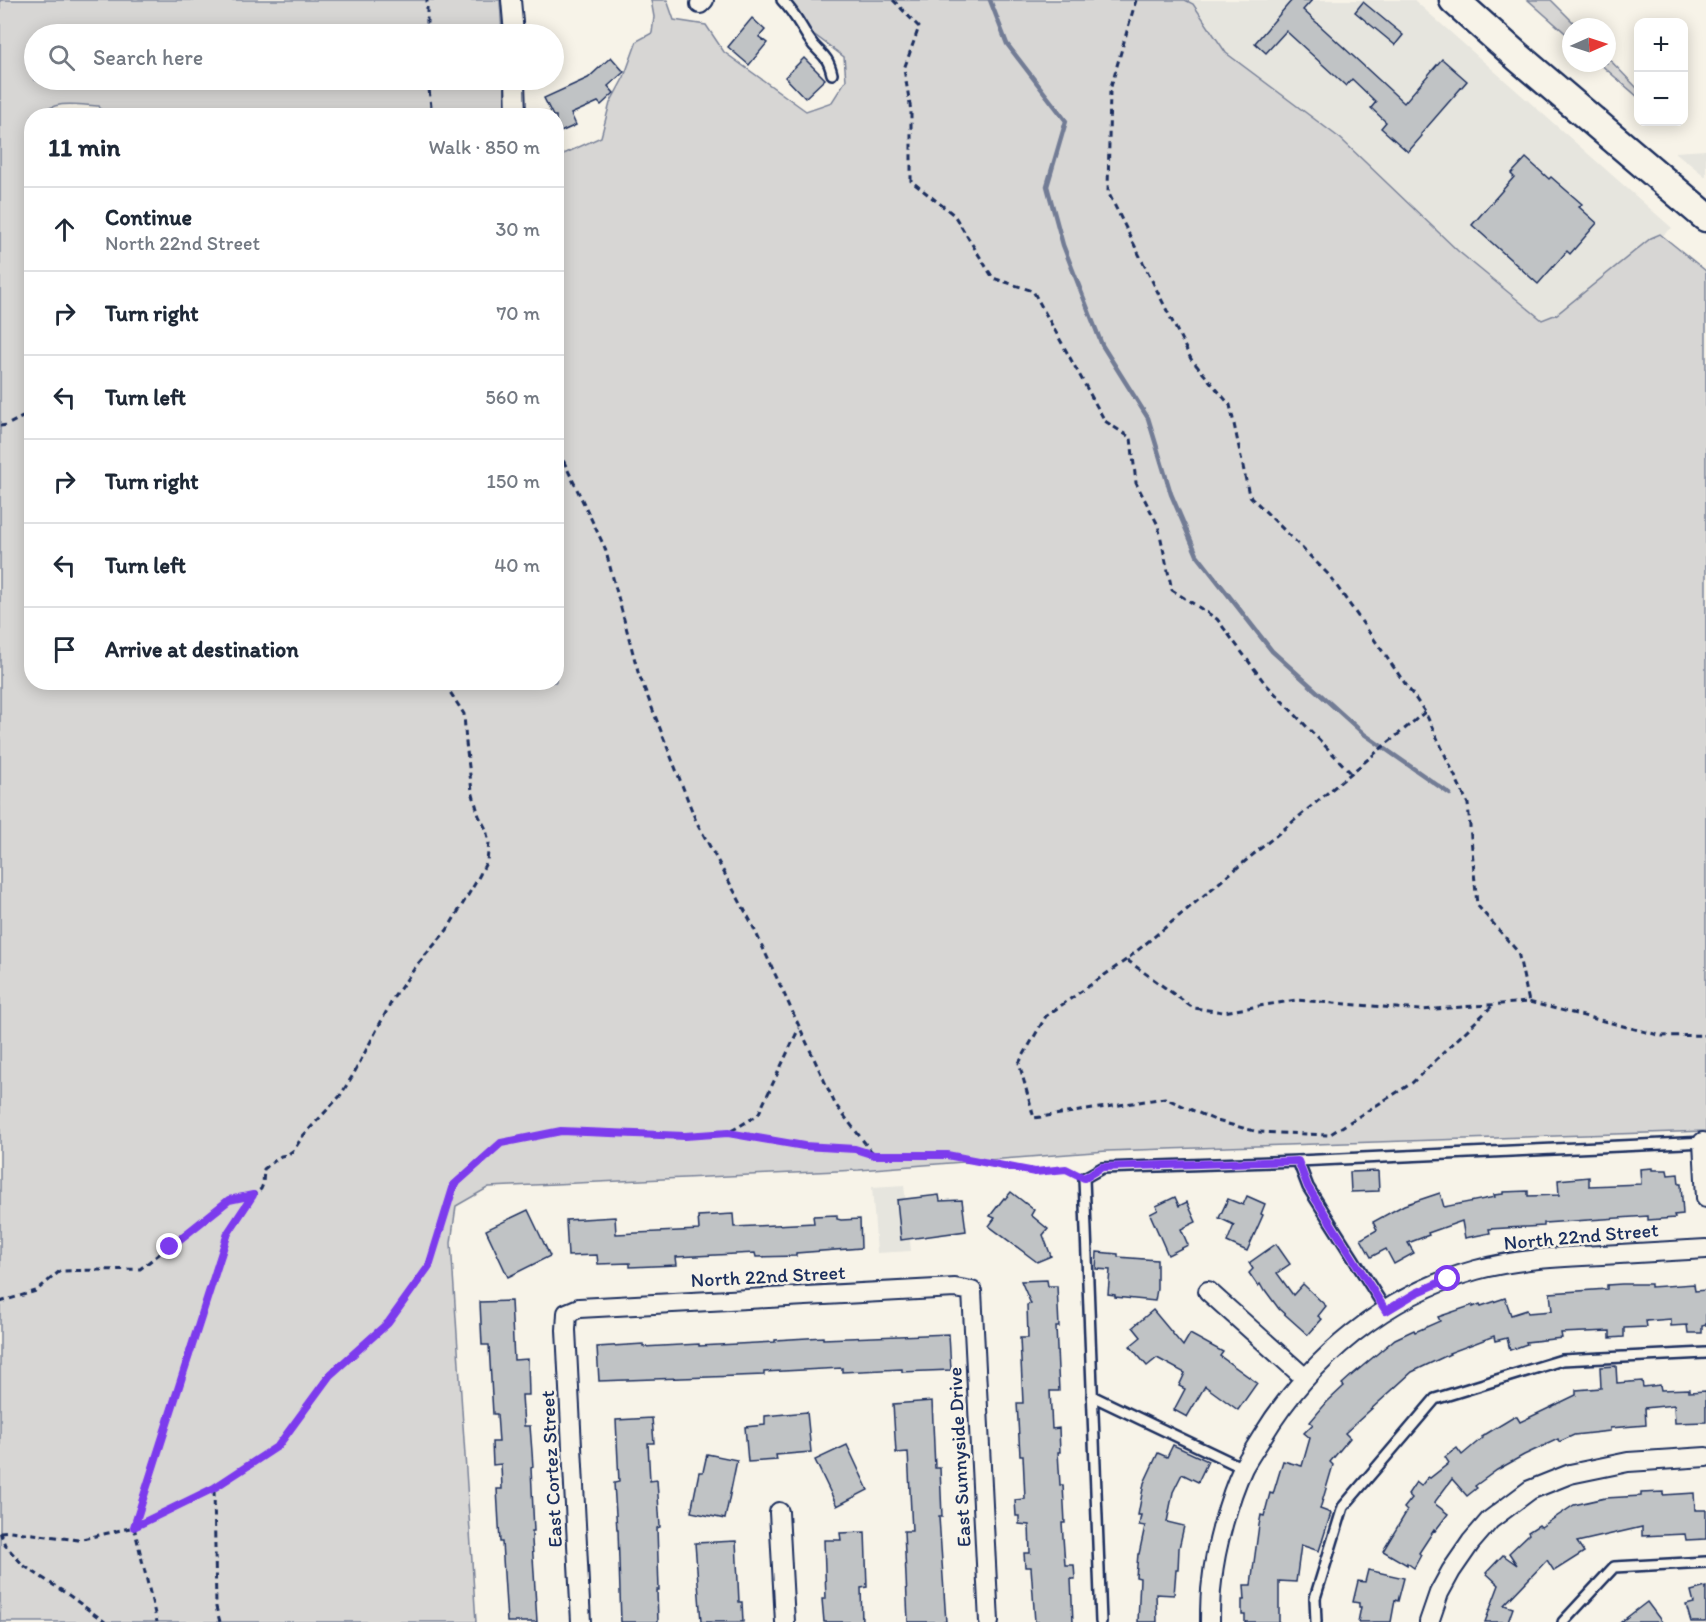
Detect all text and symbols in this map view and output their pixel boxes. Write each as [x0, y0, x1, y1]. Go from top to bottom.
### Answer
north arrow [1562, 18, 1616, 72]
map controls [1634, 18, 1688, 126]
button: + [1634, 18, 1688, 72]
search box [24, 24, 564, 90]
icon: search [45, 41, 78, 74]
text: Search here [93, 44, 203, 71]
button: − [1634, 72, 1688, 126]
text: 11 min [48, 131, 120, 163]
text: Walk · 850 m [428, 135, 540, 159]
text: Continue [105, 204, 192, 231]
icon: ahead [48, 213, 81, 246]
text: 30 m [495, 217, 540, 241]
text: North 22nd Street [105, 231, 260, 255]
icon: right [48, 297, 81, 330]
text: Turn right [105, 300, 199, 327]
text: 70 m [496, 301, 540, 325]
icon: left [48, 381, 81, 414]
text: Turn left [105, 384, 186, 411]
text: 560 m [485, 385, 540, 409]
icon: right [48, 465, 81, 498]
text: Turn right [105, 468, 199, 495]
text: 150 m [487, 469, 540, 493]
icon: left [48, 549, 81, 582]
text: Turn left [105, 552, 186, 579]
text: 40 m [494, 553, 540, 577]
icon: arrive [48, 633, 81, 666]
text: Arrive at destination [105, 636, 299, 663]
street label: North 22nd Street [1503, 1217, 1660, 1255]
route end [156, 1233, 182, 1259]
street label: North 22nd Street [690, 1260, 847, 1292]
route start [1434, 1265, 1460, 1291]
street label: East Sunnyside Drive [942, 1366, 976, 1548]
street label: East Cortez Street [535, 1389, 567, 1548]

